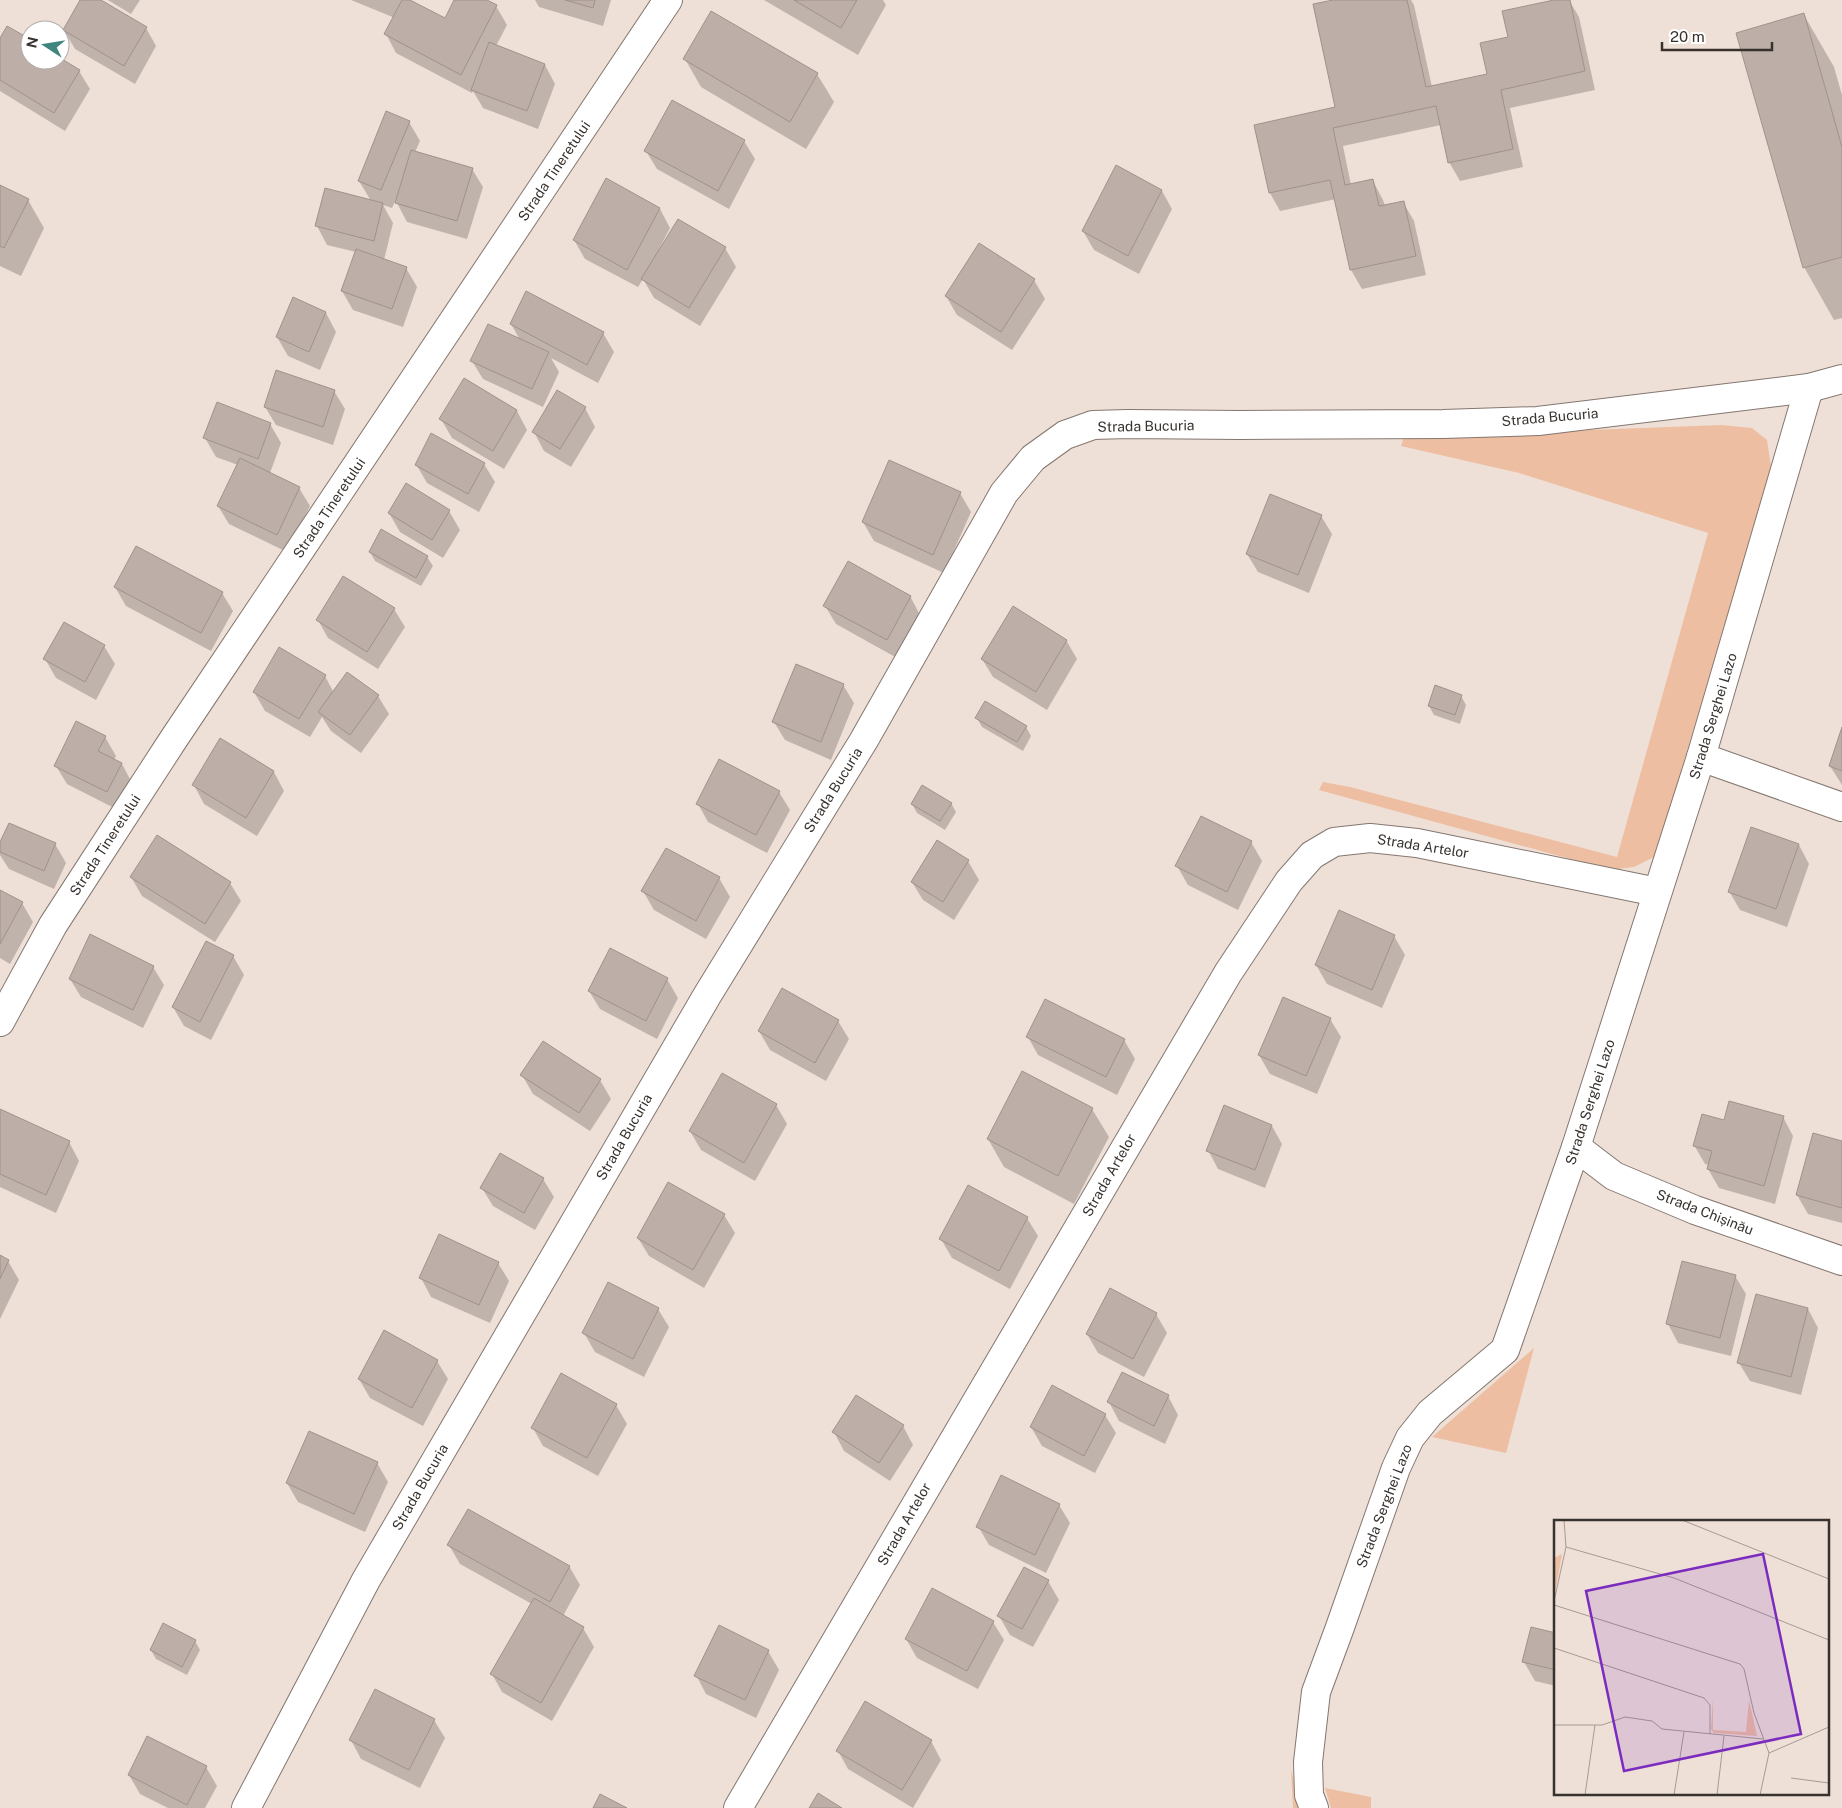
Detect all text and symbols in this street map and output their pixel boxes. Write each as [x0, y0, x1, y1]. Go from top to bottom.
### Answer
north arrow [20, 20, 70, 70]
scale bar [1662, 20, 1772, 52]
text: 20 m [1670, 28, 1705, 45]
text: N [23, 35, 41, 49]
street label: Strada Tineretului [515, 118, 593, 224]
street label: Strada Bucuria [1501, 405, 1599, 429]
street label: Strada Bucuria [1097, 417, 1195, 435]
street label: Strada Tineretului [290, 455, 368, 561]
street label: Strada Serghei Lazo [1686, 651, 1740, 781]
street label: Strada Bucuria [801, 745, 865, 835]
street label: Strada Tineretului [66, 792, 144, 898]
street label: Strada Artelor [1376, 831, 1470, 861]
street label: Strada Serghei Lazo [1562, 1037, 1618, 1167]
street label: Strada Bucuria [593, 1091, 655, 1183]
street label: Strada Artelor [1079, 1131, 1139, 1219]
street label: Strada Chișinău [1654, 1186, 1756, 1238]
street label: Strada Bucuria [389, 1441, 451, 1533]
street label: Strada Serghei Lazo [1353, 1442, 1415, 1570]
street label: Strada Artelor [874, 1480, 934, 1568]
inset map [1554, 1520, 1830, 1796]

